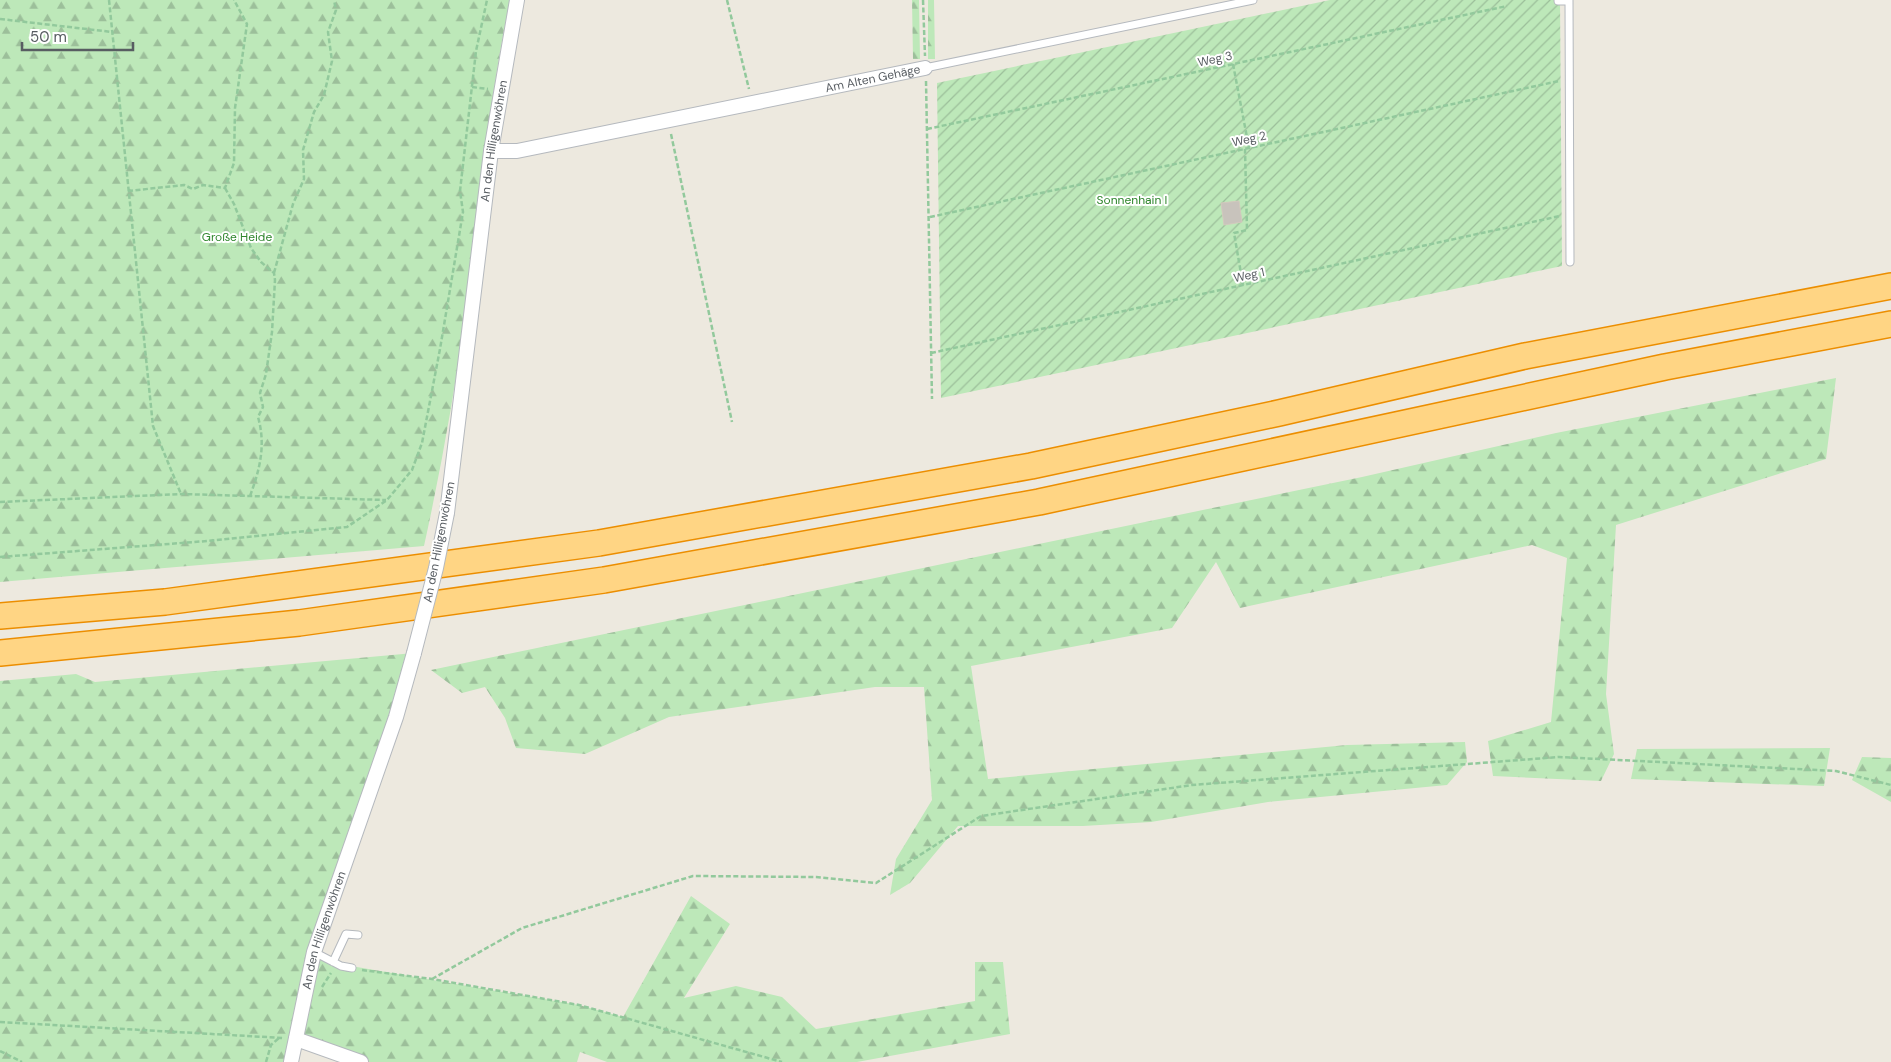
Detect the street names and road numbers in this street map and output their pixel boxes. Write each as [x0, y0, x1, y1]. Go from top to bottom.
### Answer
street label: Weg 3 [1196, 48, 1234, 70]
street label: Am Alten Gehäge [824, 61, 922, 96]
street label: An den Hilligenwöhren [477, 79, 511, 203]
street label: Weg 2 [1230, 128, 1268, 150]
street label: Weg 1 [1232, 264, 1266, 286]
street label: An den Hilligenwöhren [419, 480, 459, 604]
street label: An den Hilligenwöhren [298, 869, 350, 991]

